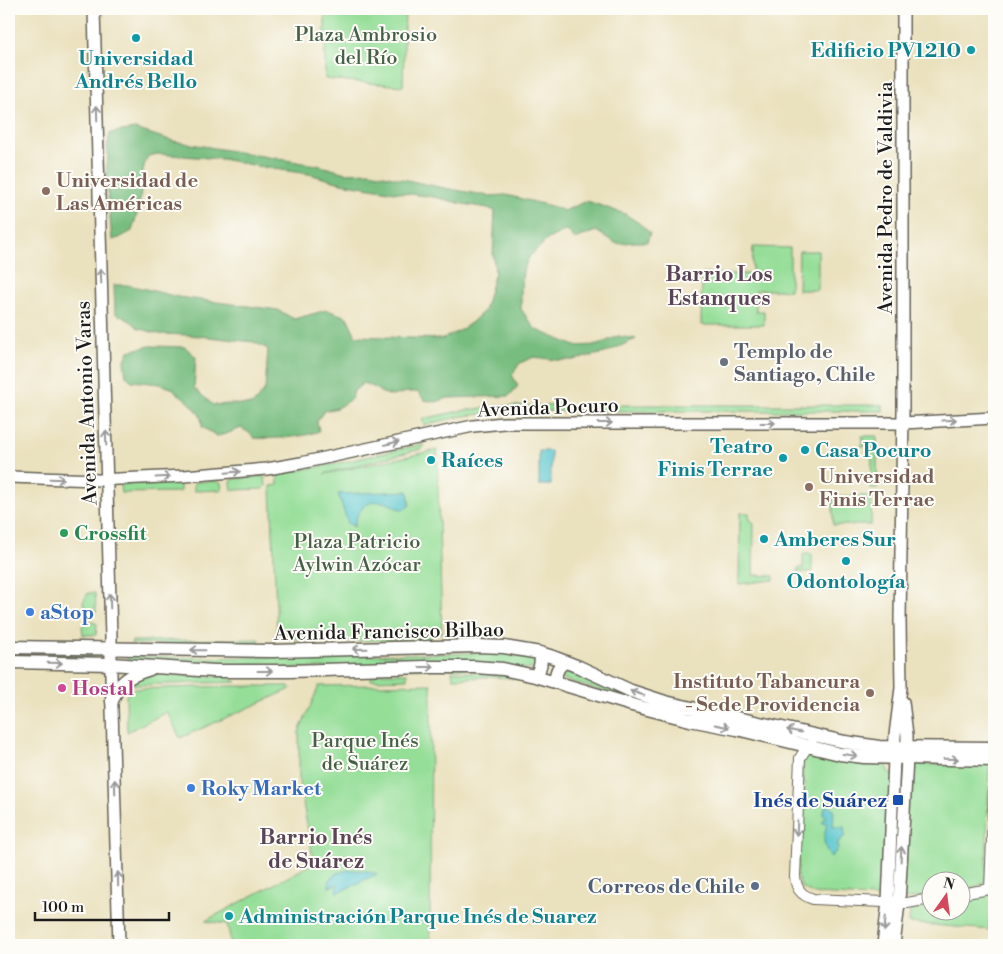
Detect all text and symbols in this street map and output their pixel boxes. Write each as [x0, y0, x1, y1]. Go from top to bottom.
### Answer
park label: Plaza Ambrosio del Río [295, 23, 437, 71]
marker: Universidad Andrés Bello [130, 32, 142, 44]
place label: Edificio PV1210 [810, 39, 961, 64]
marker: Edificio PV1210 [965, 44, 977, 56]
place label: Universidad Andrés Bello [74, 47, 197, 95]
street label: Avenida Pedro de Valdivia [874, 81, 899, 316]
one-way arrow [92, 105, 101, 121]
place label: Universidad de Las Américas [56, 169, 198, 217]
marker: Universidad de Las Américas [40, 185, 52, 197]
district label: Barrio Los Estanques [665, 262, 773, 312]
one-way arrow [96, 268, 106, 284]
street label: Avenida Antonio Varas [71, 300, 104, 507]
place label: Templo de Santiago, Chile [734, 340, 876, 388]
marker: Templo de Santiago, Chile [718, 356, 730, 368]
street label: Avenida Pocuro [476, 394, 619, 423]
one-way arrow [940, 416, 956, 425]
one-way arrow [597, 418, 613, 428]
one-way arrow [760, 418, 776, 428]
one-way arrow [101, 430, 110, 446]
place label: Teatro Finis Terrae [658, 435, 773, 483]
one-way arrow [384, 438, 400, 447]
place label: Casa Pocuro [815, 439, 932, 464]
marker: Casa Pocuro [799, 444, 811, 456]
place label: Raíces [441, 449, 503, 474]
marker: Teatro Finis Terrae [777, 452, 789, 464]
marker: Raíces [425, 454, 437, 466]
place label: Universidad Finis Terrae [819, 465, 935, 513]
one-way arrow [224, 467, 240, 477]
one-way arrow [155, 472, 171, 481]
one-way arrow [49, 474, 65, 484]
marker: Universidad Finis Terrae [803, 481, 815, 493]
place label: Crossfit [74, 522, 147, 547]
marker: Crossfit [58, 527, 70, 539]
place label: Amberes Sur [773, 528, 896, 553]
park label: Plaza Patricio Aylwin Azócar [292, 530, 421, 578]
marker: Amberes Sur [758, 533, 770, 545]
marker: Odontología [840, 555, 852, 567]
place label: Odontología [786, 570, 906, 595]
one-way arrow [105, 593, 115, 609]
place label: aStop [40, 601, 94, 626]
marker: aStop [24, 606, 36, 618]
street label: Avenida Francisco Bilbao [273, 618, 504, 647]
one-way arrow [353, 644, 369, 654]
one-way arrow [190, 645, 206, 655]
one-way arrow [46, 658, 63, 668]
one-way arrow [418, 662, 435, 672]
one-way arrow [256, 666, 272, 676]
place label: Instituto Tabancura - Sede Providencia [673, 670, 860, 718]
place label: Hostal [72, 677, 135, 702]
marker: Hostal [56, 682, 68, 694]
marker: Instituto Tabancura - Sede Providencia [864, 687, 876, 699]
one-way arrow [629, 688, 645, 697]
one-way arrow [714, 722, 730, 731]
one-way arrow [787, 726, 803, 735]
park label: Parque Inés de Suárez [311, 729, 419, 777]
one-way arrow [842, 751, 858, 761]
one-way arrow [942, 754, 958, 764]
place label: Roky Market [201, 777, 322, 802]
one-way arrow [110, 779, 119, 795]
marker: Roky Market [185, 782, 197, 794]
place label: Inés de Suárez [753, 789, 887, 814]
marker: Inés de Suárez [891, 793, 905, 807]
one-way arrow [792, 820, 801, 836]
district label: Barrio Inés de Suárez [260, 825, 372, 875]
one-way arrow [897, 847, 906, 863]
one-way arrow [113, 871, 122, 887]
north arrow [920, 872, 970, 922]
text: N [941, 874, 956, 894]
place label: Correos de Chile [587, 875, 745, 900]
marker: Correos de Chile [749, 880, 761, 892]
scale bar [35, 889, 169, 921]
text: 100 m [42, 898, 84, 917]
place label: Administración Parque Inés de Suarez [238, 905, 597, 930]
marker: Administración Parque Inés de Suarez [223, 910, 235, 922]
one-way arrow [881, 916, 890, 932]

